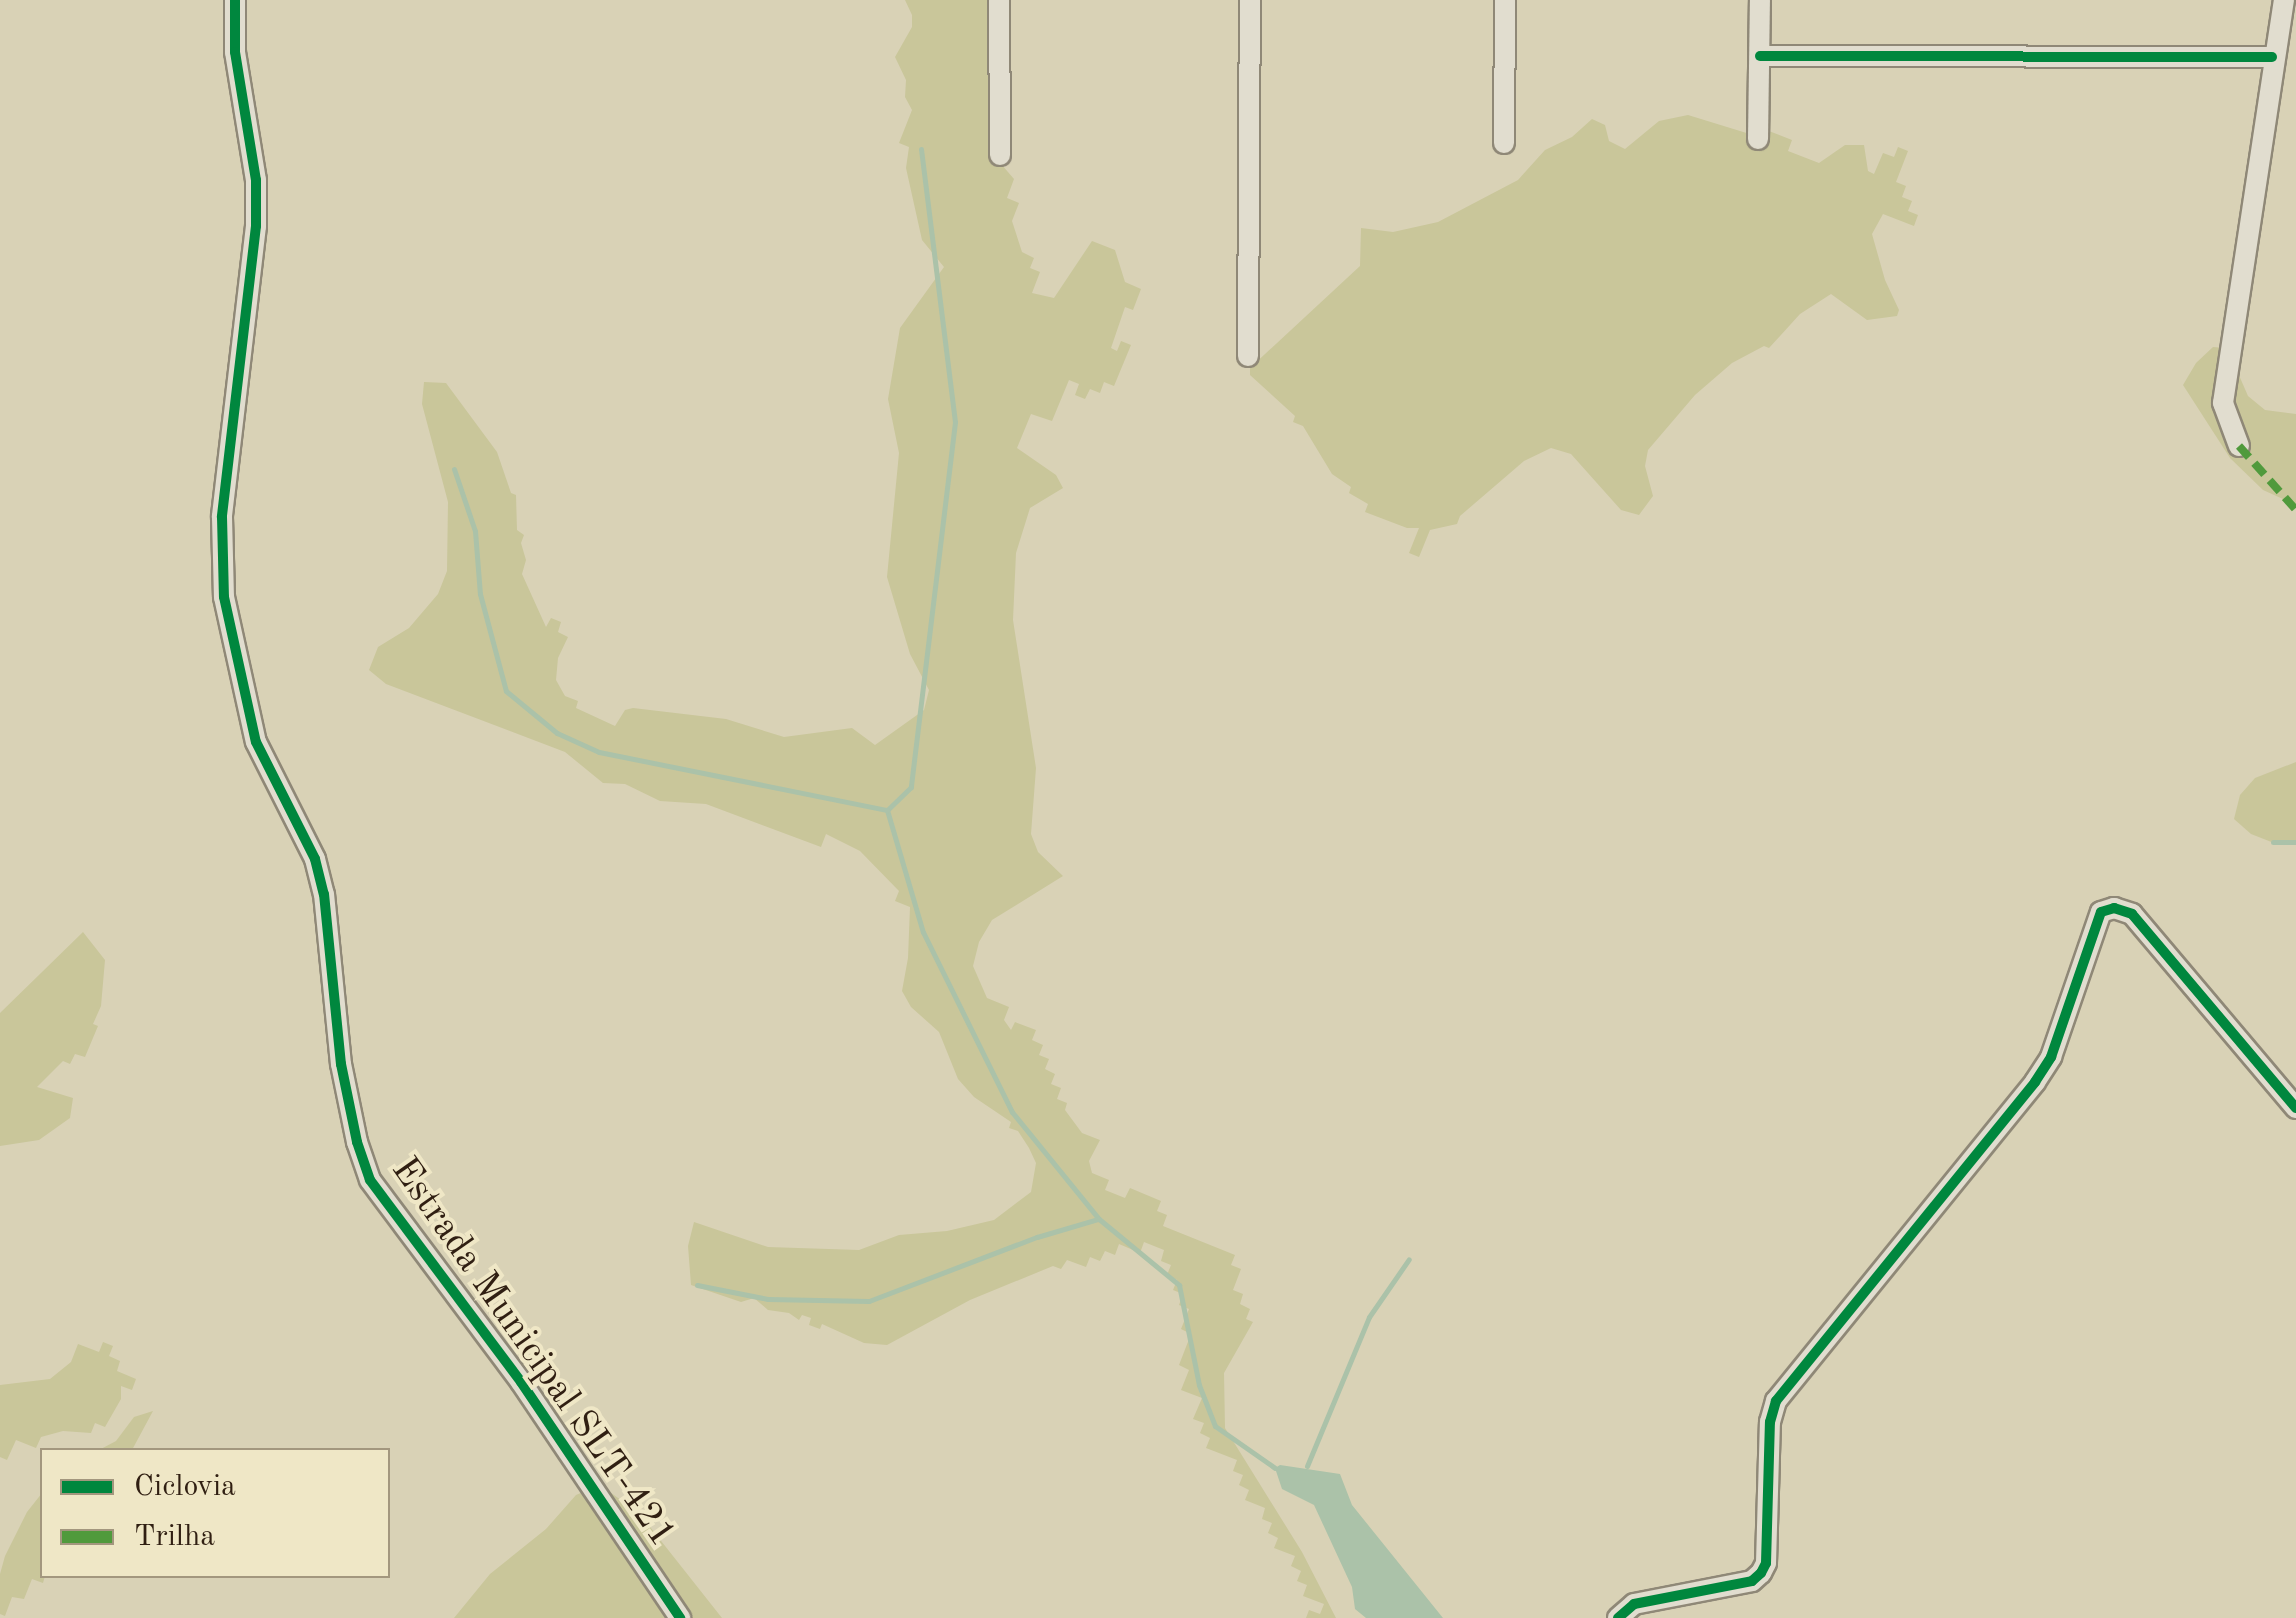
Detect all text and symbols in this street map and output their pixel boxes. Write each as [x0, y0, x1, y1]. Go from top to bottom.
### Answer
street label: Estrada Municipal SLT-421 [380, 1149, 684, 1557]
legend [40, 1448, 390, 1578]
text: Ciclovia [134, 1472, 236, 1502]
text: Trilha [134, 1522, 215, 1552]

